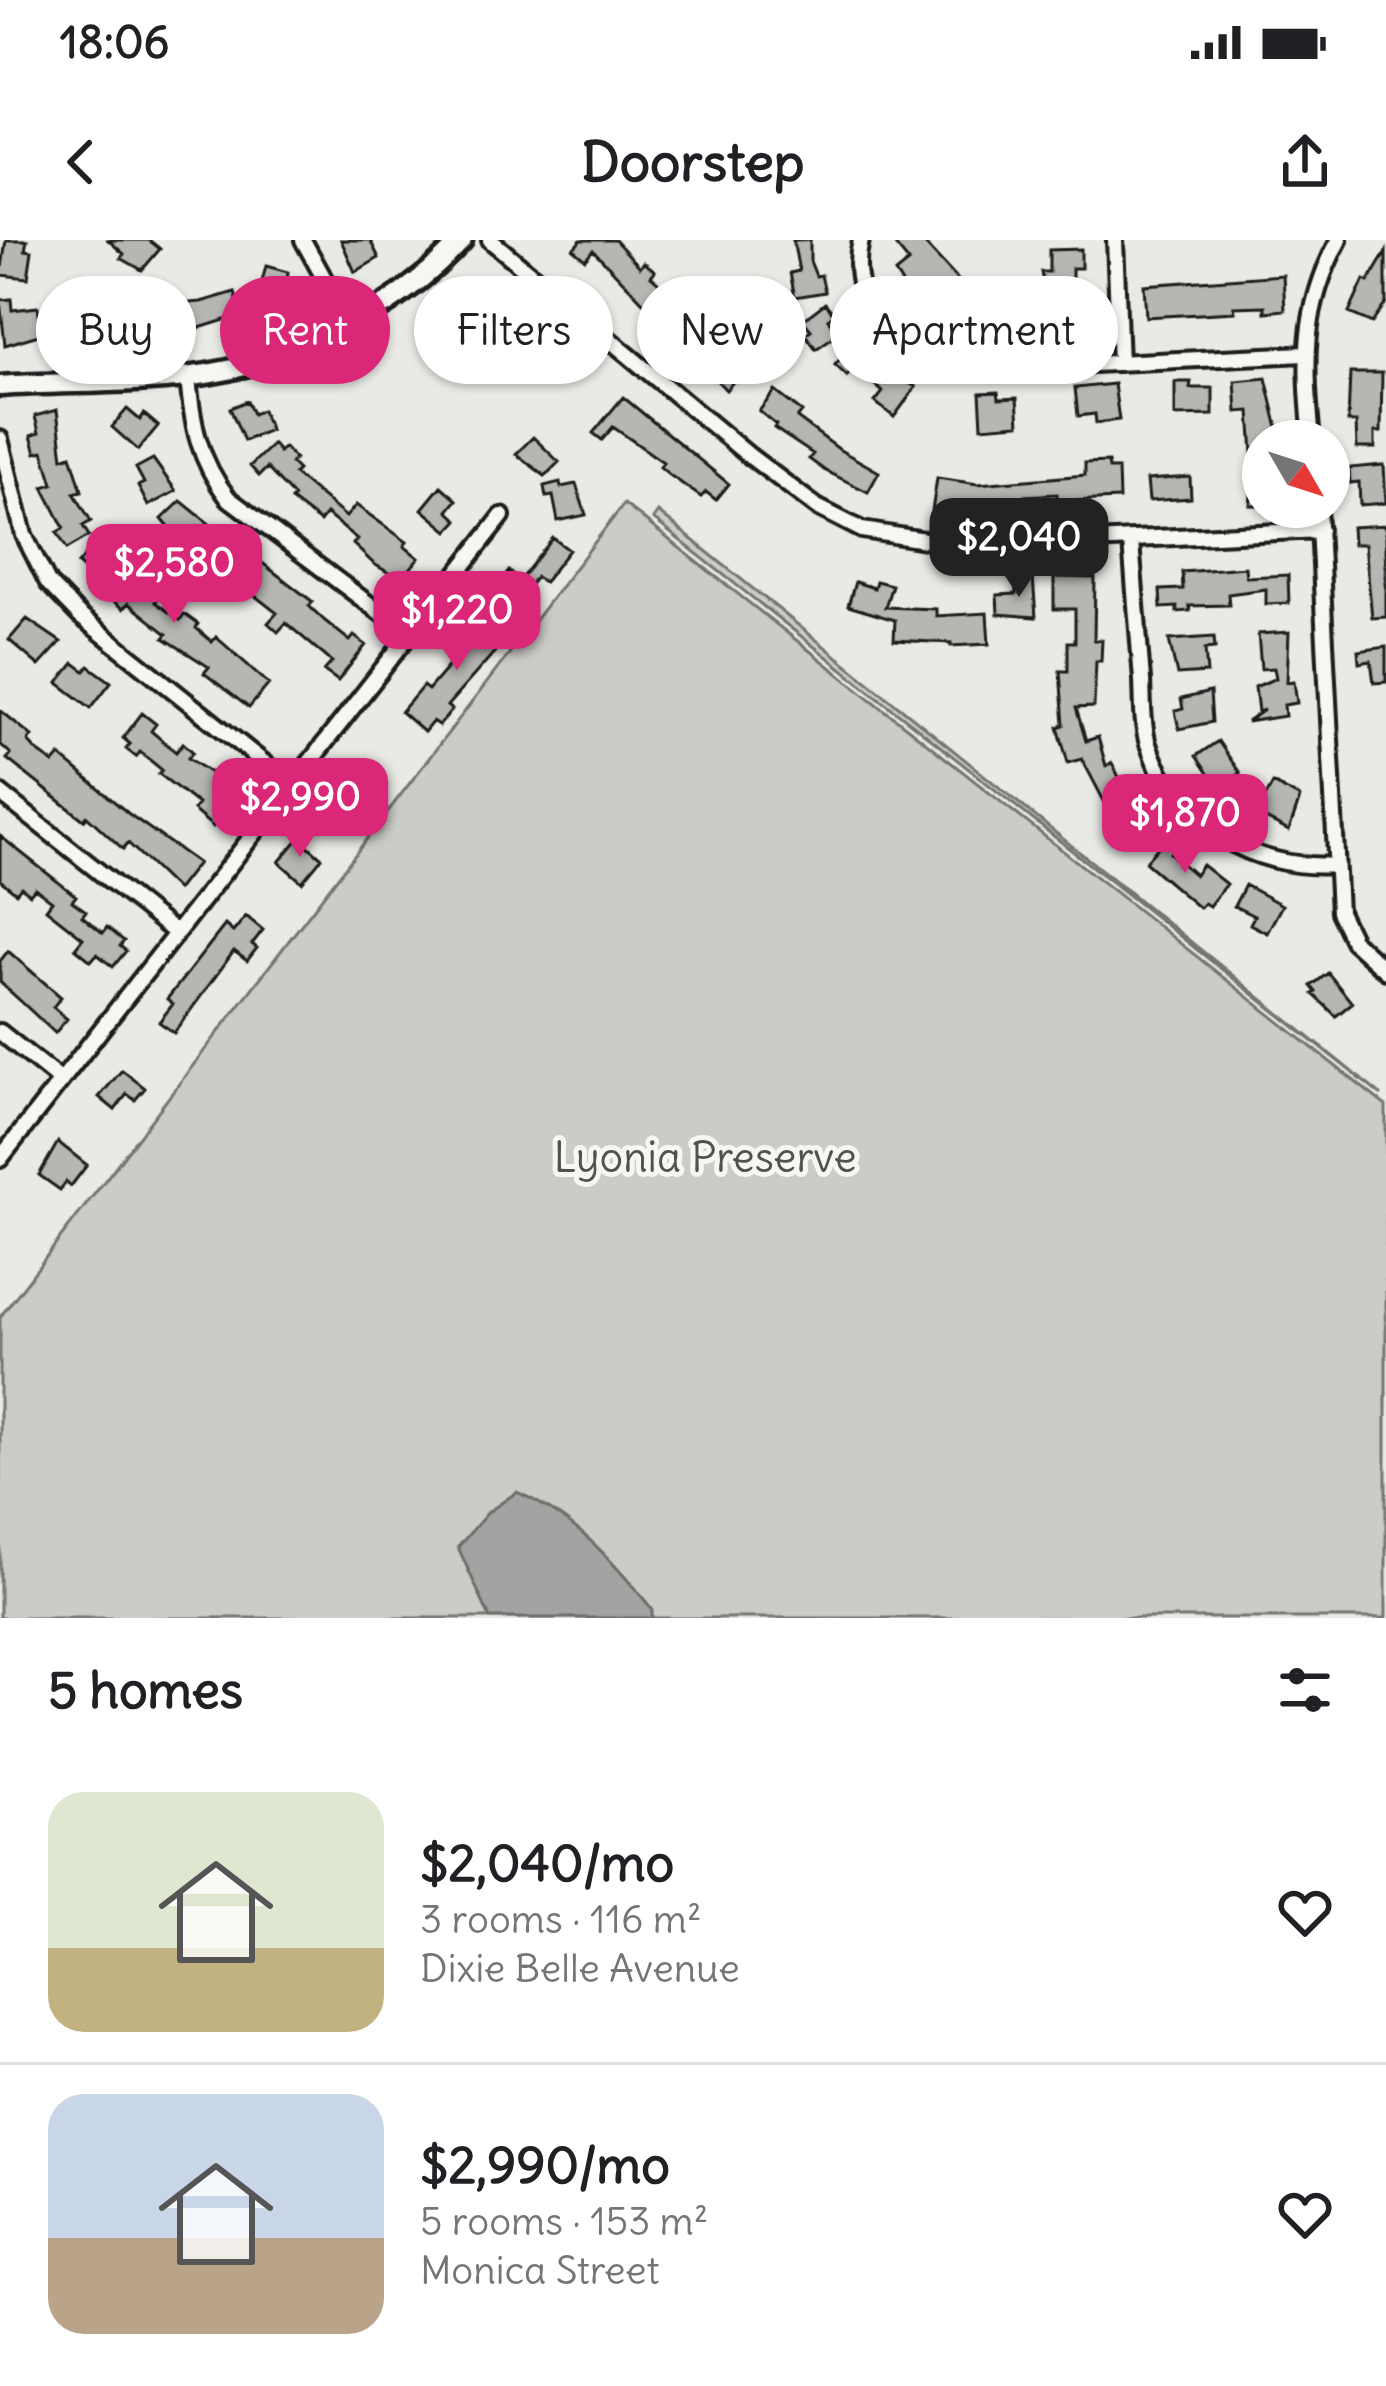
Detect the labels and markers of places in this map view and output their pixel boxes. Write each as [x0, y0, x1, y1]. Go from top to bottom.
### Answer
pin: $2,040 [921, 498, 1117, 600]
pin: $2,580 [76, 524, 272, 626]
pin: $1,220 [359, 571, 555, 673]
pin: $2,990 [202, 758, 398, 860]
pin: $1,870 [1087, 774, 1283, 876]

